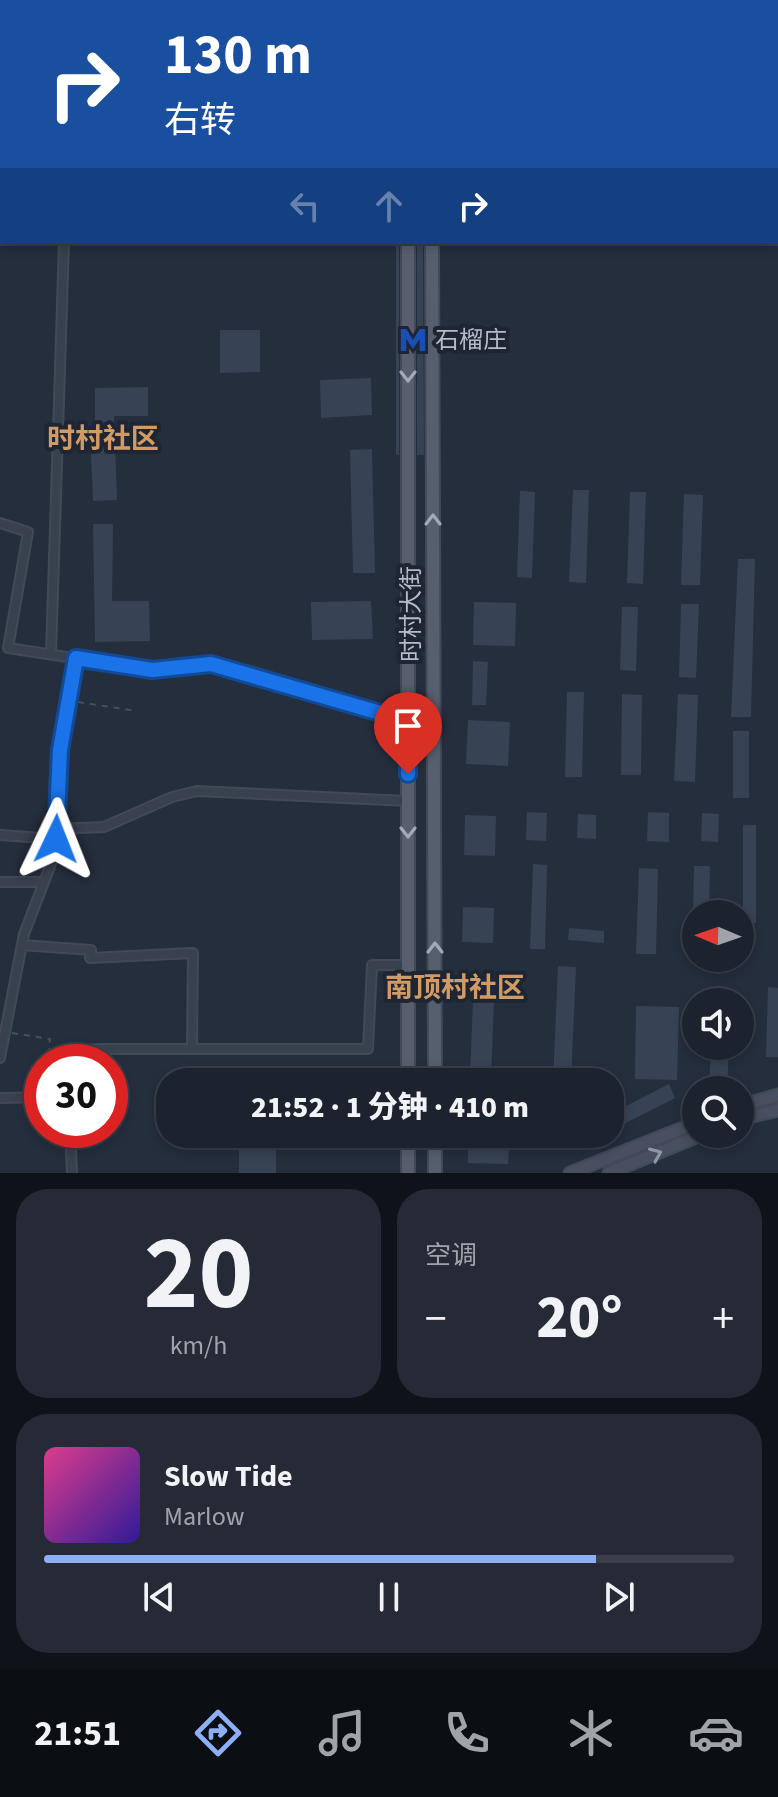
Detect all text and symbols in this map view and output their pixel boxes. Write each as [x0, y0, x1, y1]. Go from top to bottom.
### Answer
text: 130 m [164, 16, 312, 95]
icon: right [32, 32, 136, 136]
text: 右转 [164, 95, 236, 146]
icon: left [283, 184, 327, 228]
icon: ahead [367, 184, 411, 228]
icon: right [451, 184, 495, 228]
place label: 石榴庄 [435, 323, 507, 358]
metro station icon: 石榴庄 [398, 325, 428, 355]
one-way arrow [399, 370, 417, 383]
district label: 时村社区 [47, 419, 159, 459]
one-way arrow [424, 513, 442, 526]
street label: 时村大街 [394, 566, 429, 662]
pin [374, 692, 442, 774]
icon: arrive [386, 704, 430, 748]
position arrow [14, 797, 98, 881]
one-way arrow [399, 826, 417, 839]
north arrow [682, 900, 754, 972]
map controls [682, 900, 754, 1148]
one-way arrow [426, 941, 443, 954]
district label: 南顶村社区 [385, 968, 525, 1008]
button: sound [682, 988, 754, 1060]
speed limit sign: 30 [24, 1044, 128, 1148]
button: search [682, 1076, 754, 1148]
text: 21:52 · 1 分钟 · 410 m [251, 1086, 529, 1129]
one-way arrow [648, 1147, 662, 1163]
text: 20 [144, 1201, 253, 1349]
text: 空调 [425, 1237, 477, 1274]
text: 20° [536, 1276, 623, 1361]
text: − [425, 1288, 447, 1351]
text: + [712, 1288, 734, 1351]
text: km/h [170, 1327, 227, 1364]
text: Slow Tide [164, 1455, 293, 1498]
text: Marlow [164, 1498, 244, 1535]
icon: previous [137, 1575, 181, 1619]
icon: pause [367, 1575, 411, 1619]
icon: next [597, 1575, 641, 1619]
icon: directions [190, 1705, 246, 1761]
icon: music [314, 1705, 370, 1761]
icon: phone [439, 1705, 495, 1761]
icon: climate [563, 1705, 619, 1761]
icon: car [688, 1705, 744, 1761]
text: 21:51 [34, 1708, 121, 1759]

